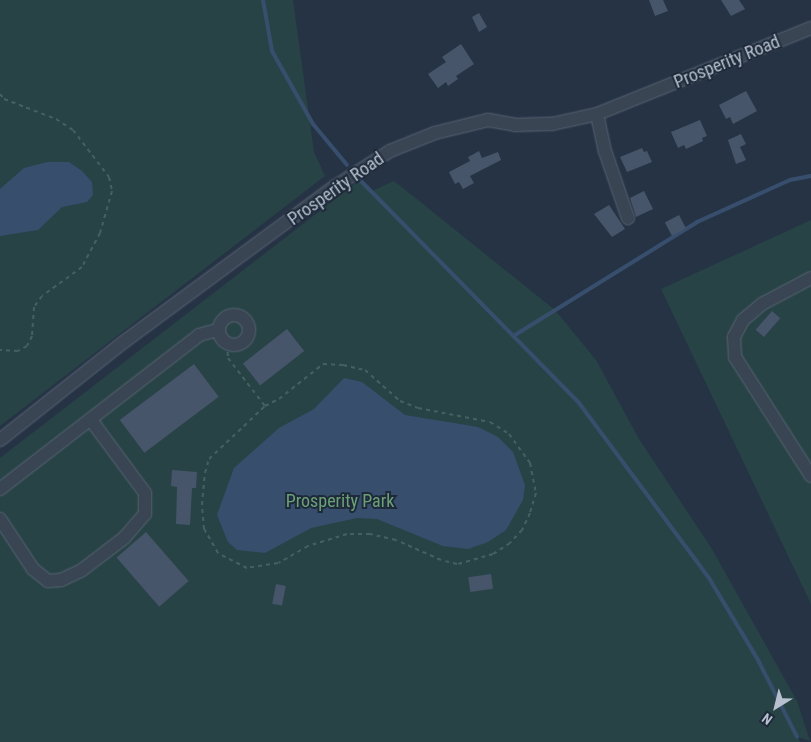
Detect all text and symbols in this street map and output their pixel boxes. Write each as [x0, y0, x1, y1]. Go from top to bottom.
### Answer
street label: Prosperity Road [671, 31, 783, 93]
street label: Prosperity Road [284, 148, 388, 230]
park label: Prosperity Park [286, 490, 394, 512]
north arrow [751, 682, 801, 732]
text: N [759, 710, 775, 728]

